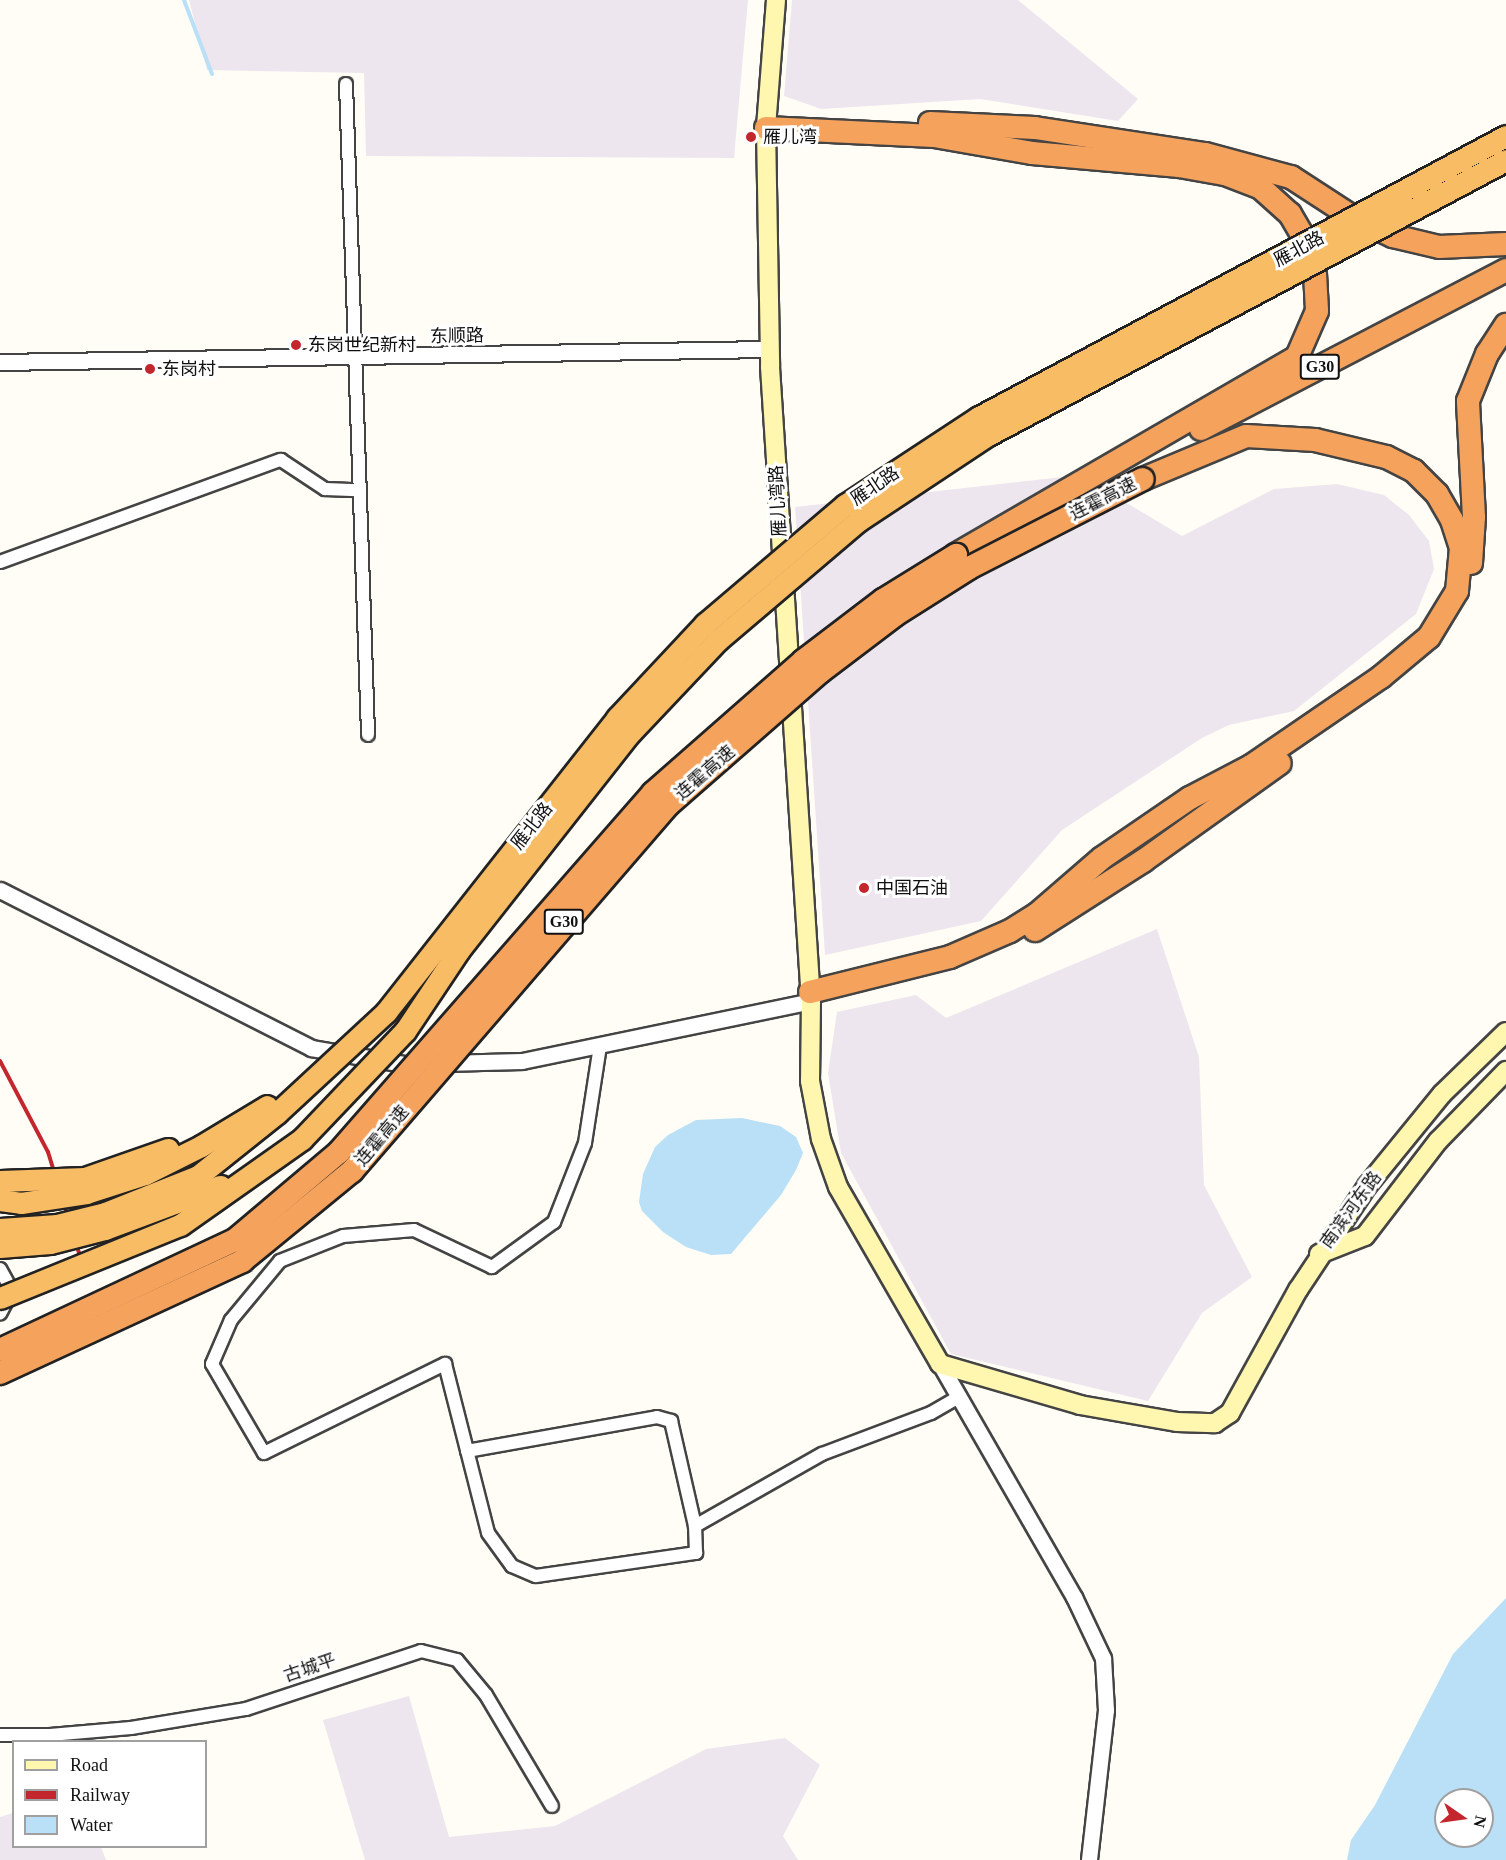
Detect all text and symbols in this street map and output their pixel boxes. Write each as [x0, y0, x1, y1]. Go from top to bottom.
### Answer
place label: 雁儿湾 [763, 126, 817, 148]
marker: 雁儿湾 [744, 130, 758, 144]
street label: 雁北路 [1270, 227, 1328, 271]
street label: 东顺路 [430, 325, 484, 347]
place label: 东岗世纪新村 [308, 334, 416, 356]
marker: 东岗世纪新村 [289, 338, 303, 352]
road number: G30 [1299, 354, 1341, 380]
place label: 东岗村 [162, 358, 216, 380]
marker: 东岗村 [143, 362, 157, 376]
street label: 雁北路 [847, 462, 903, 510]
street label: 雁儿湾路 [765, 464, 791, 538]
street label: 连霍高速 [1066, 473, 1140, 525]
street label: 连霍高速 [671, 741, 739, 805]
street label: 雁北路 [507, 798, 557, 854]
place label: 中国石油 [876, 877, 948, 899]
marker: 中国石油 [857, 881, 871, 895]
road number: G30 [543, 909, 585, 935]
street label: 连霍高速 [351, 1101, 413, 1171]
street label: 南滨河东路 [1316, 1167, 1386, 1253]
street label: 古城平 [281, 1649, 339, 1687]
legend [12, 1740, 207, 1848]
text: Road [70, 1755, 108, 1775]
text: Railway [70, 1785, 130, 1805]
north arrow [1434, 1788, 1494, 1848]
text: N [1470, 1814, 1490, 1829]
text: Water [70, 1815, 113, 1835]

